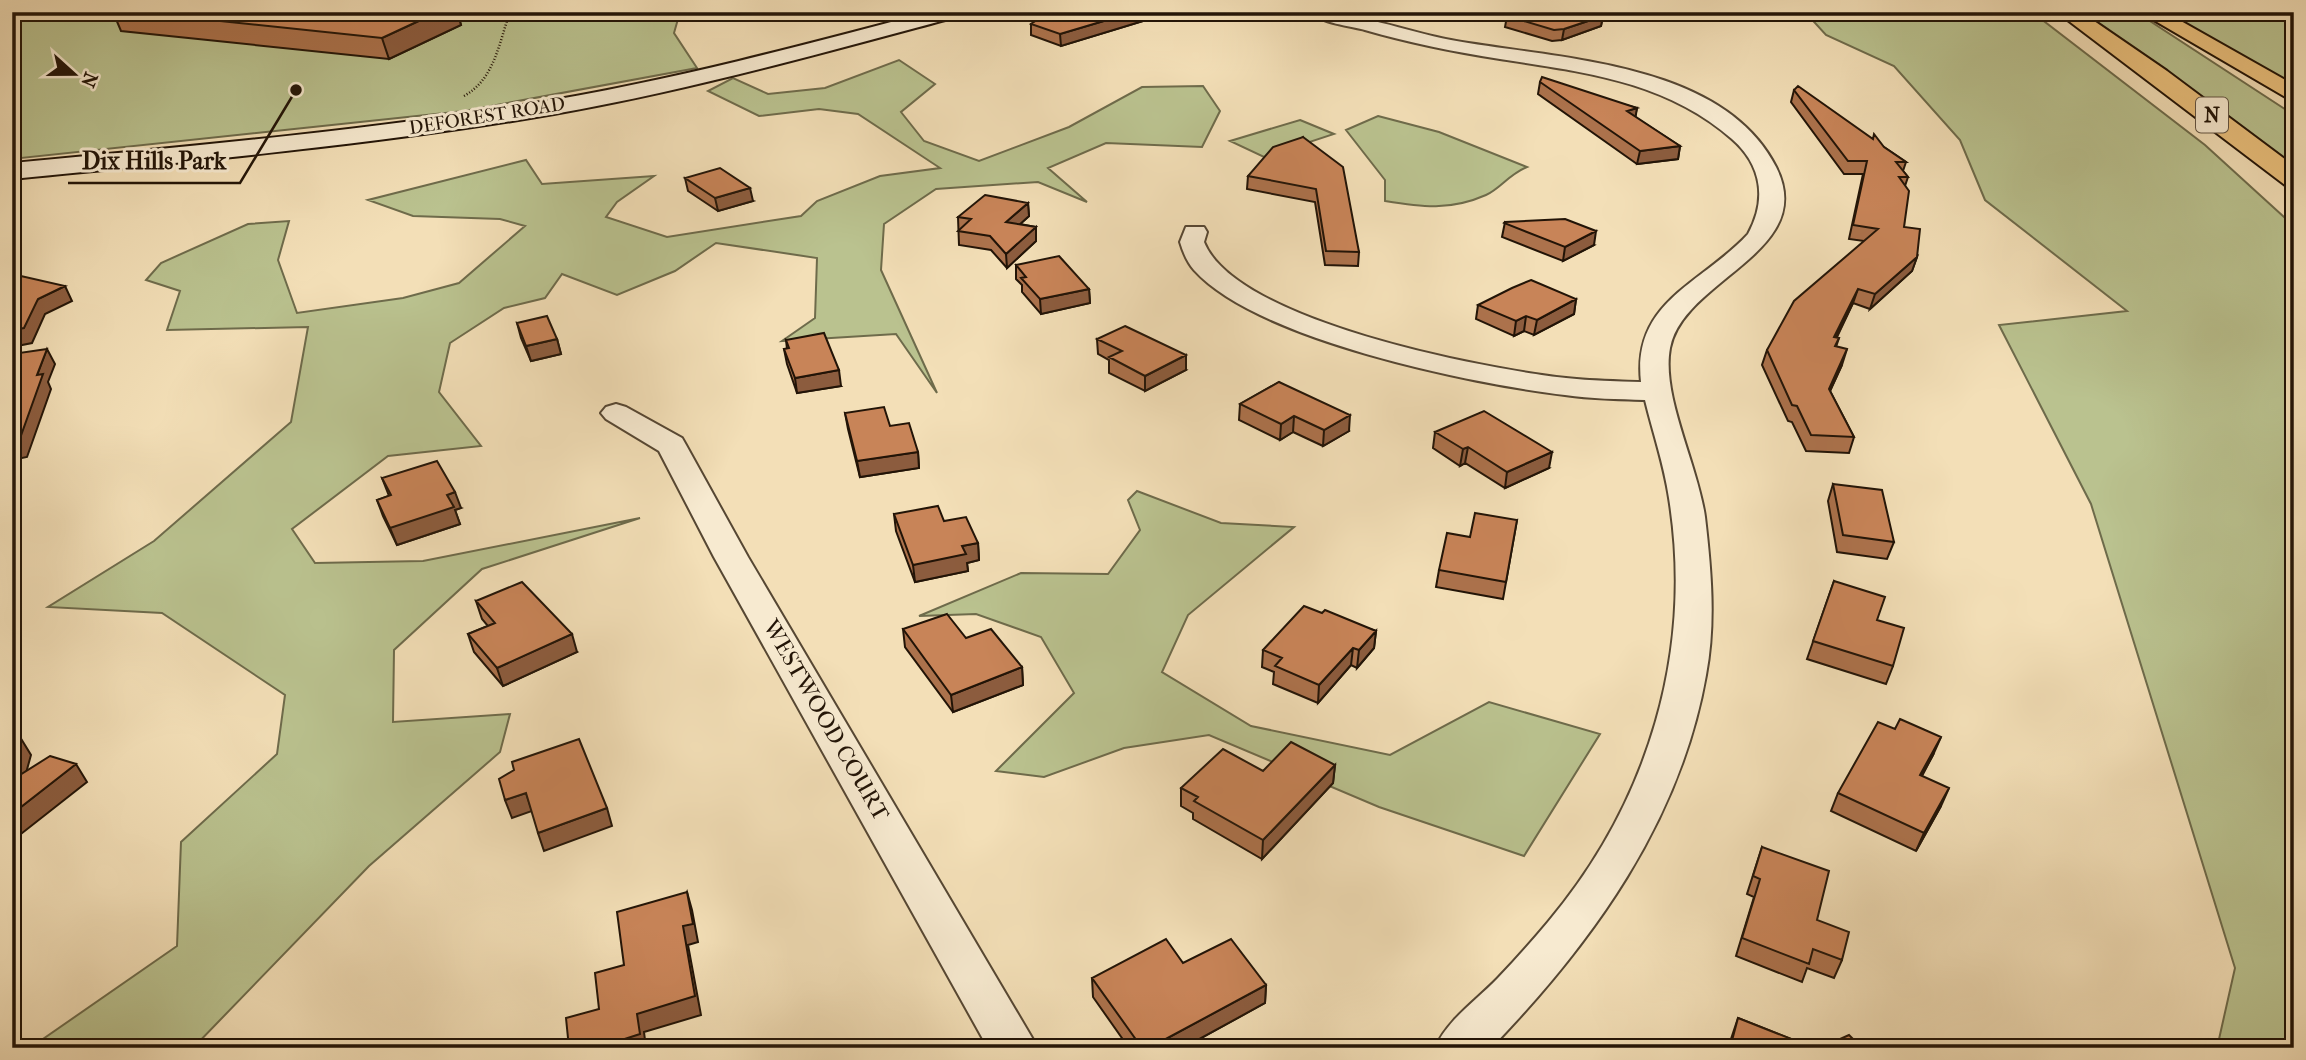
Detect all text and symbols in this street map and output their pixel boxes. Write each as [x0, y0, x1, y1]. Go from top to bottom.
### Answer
north arrow [38, 38, 108, 108]
text: N [76, 69, 102, 91]
street label: DEFOREST ROAD [407, 93, 567, 139]
road number: N [2196, 97, 2228, 132]
callout: Dix Hills Park [68, 138, 240, 183]
text: Dix Hills Park [82, 147, 227, 175]
street label: WESTWOOD COURT [757, 614, 895, 826]

